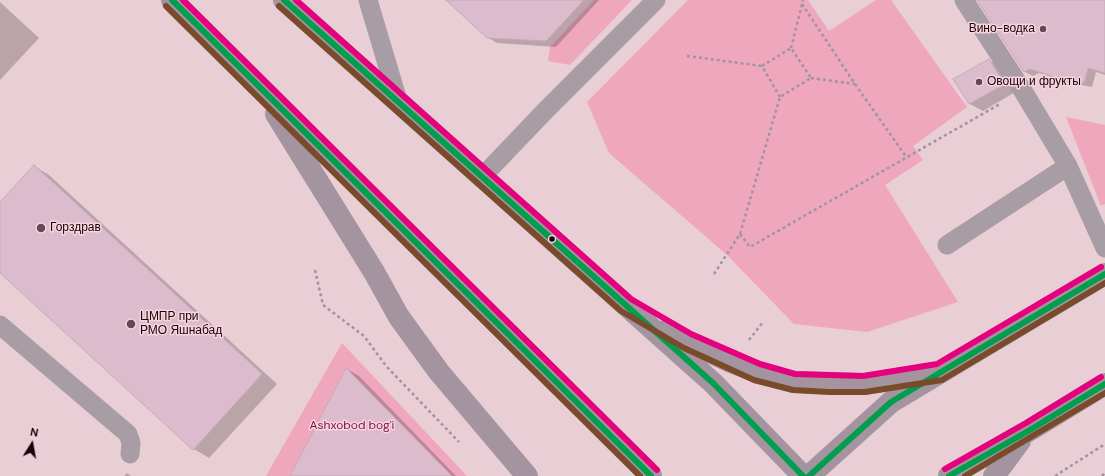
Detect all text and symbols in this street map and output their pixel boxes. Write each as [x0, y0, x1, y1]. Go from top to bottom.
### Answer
place label: Вино-водка [969, 22, 1035, 36]
marker: Вино-водка [1038, 24, 1048, 34]
place label: Овощи и фрукты [987, 75, 1081, 89]
marker: Овощи и фрукты [974, 77, 984, 87]
place label: Горздрав [50, 221, 101, 235]
marker: Горздрав [35, 222, 47, 234]
unlabelled marker [547, 234, 557, 244]
place label: ЦМПР при РМО Яшнабад [140, 310, 222, 338]
marker: ЦМПР при РМО Яшнабад [125, 318, 137, 330]
park label: Ashxobod bog'i [310, 419, 394, 433]
north arrow [12, 424, 52, 464]
text: N [29, 425, 40, 440]

